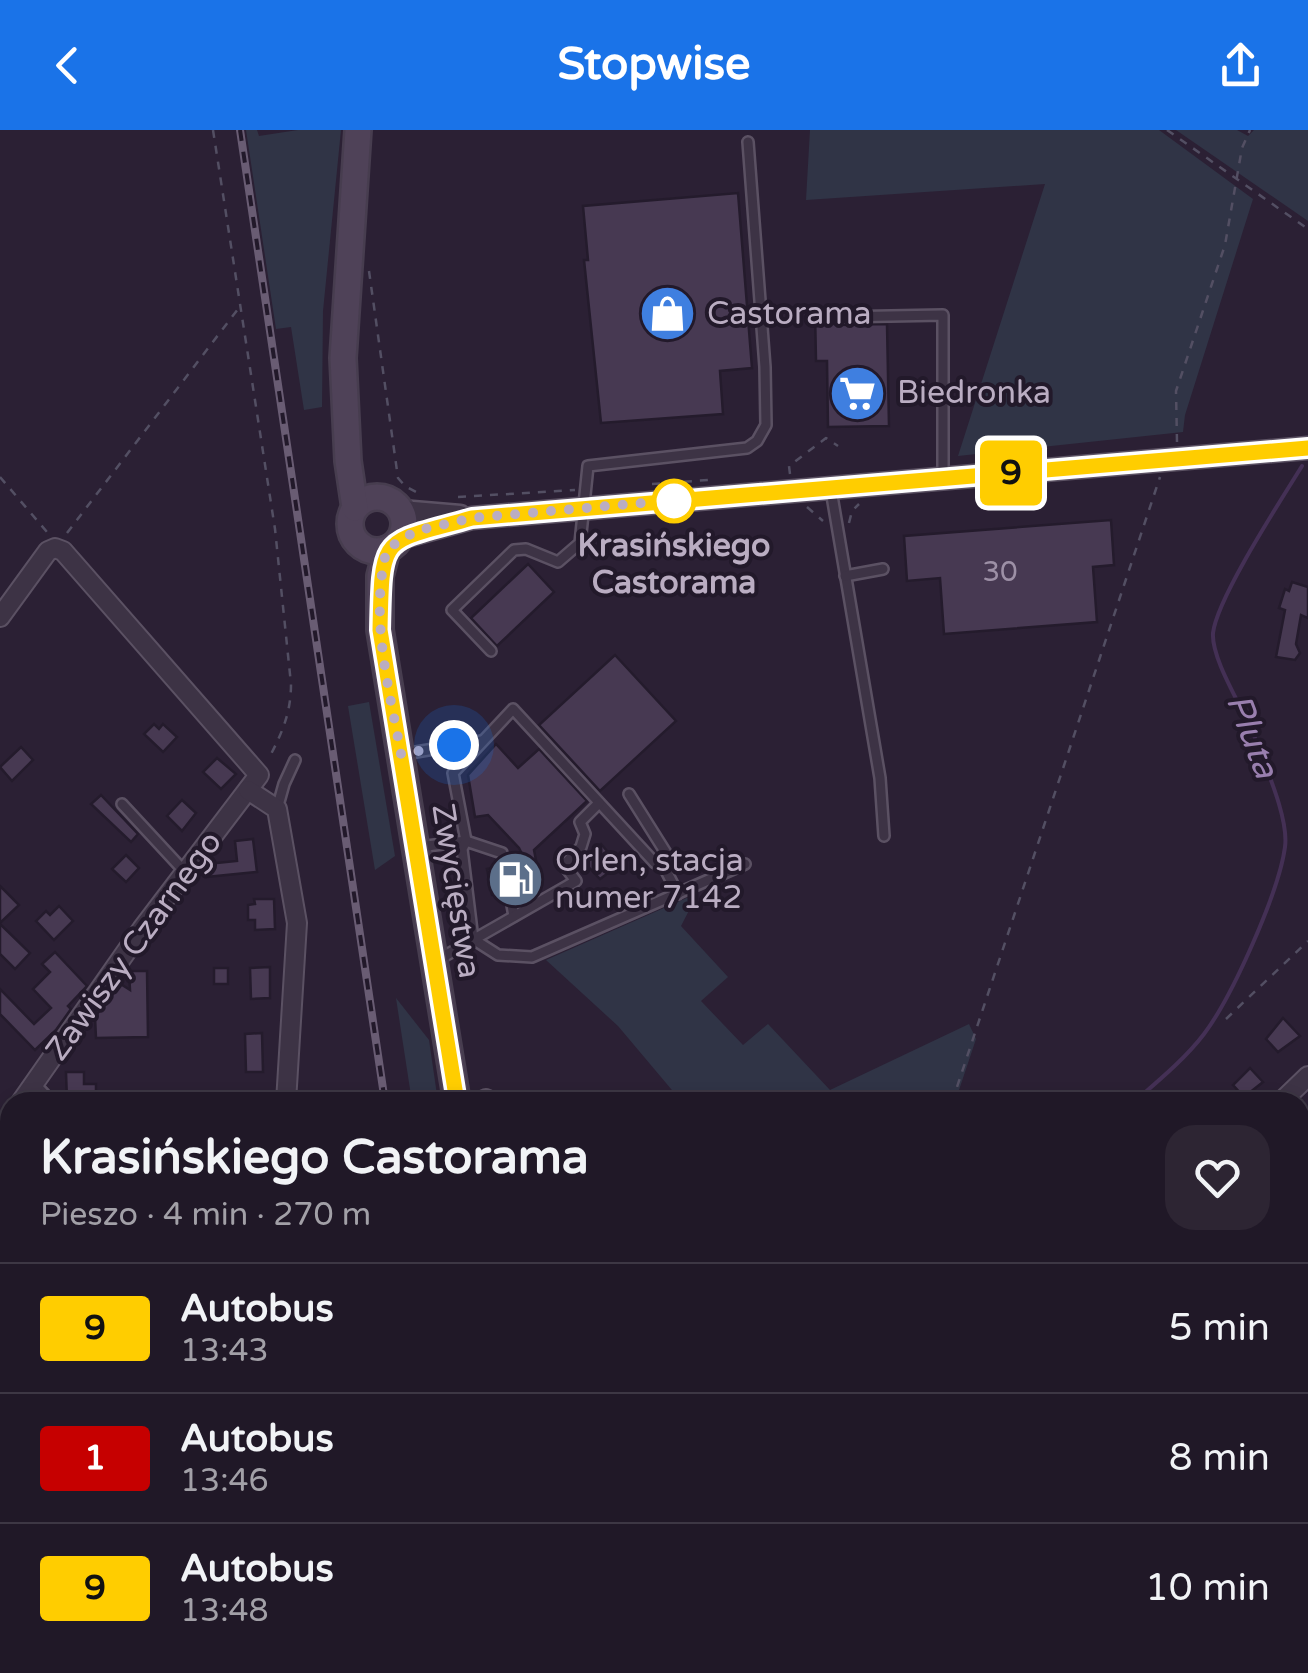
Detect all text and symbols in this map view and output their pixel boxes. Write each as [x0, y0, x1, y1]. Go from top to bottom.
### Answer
icon: back [40, 38, 95, 93]
text: Stopwise [558, 38, 750, 92]
icon: share [1213, 38, 1268, 93]
shop icon: Castorama [638, 284, 698, 344]
place label: Castorama [707, 295, 872, 333]
supermarket icon: Biedronka [828, 363, 888, 423]
place label: Biedronka [897, 374, 1051, 412]
line badge: 9 [978, 440, 1044, 506]
text: 9 [1000, 452, 1022, 494]
marker: Krasińskiego Castorama [653, 480, 695, 522]
place label: Krasińskiego Castorama [577, 527, 771, 602]
house number: 30 [982, 555, 1018, 589]
water label: Pluta [1217, 688, 1288, 785]
your location [429, 720, 479, 770]
street label: Zwycięstwa [423, 801, 489, 981]
street label: Zawiszy Czarnego [38, 824, 230, 1068]
place label: Orlen, stacja numer 7142 [555, 842, 744, 917]
fuel station icon: Orlen, stacja numer 7142 [486, 849, 546, 909]
button: heart [1165, 1125, 1270, 1230]
text: Krasińskiego Castorama [40, 1129, 589, 1187]
text: Pieszo · 4 min · 270 m [40, 1196, 371, 1234]
text: Autobus [180, 1286, 334, 1332]
text: 5 min [1169, 1305, 1270, 1351]
text: 9 [84, 1307, 106, 1349]
text: 13:43 [180, 1332, 269, 1370]
text: Autobus [180, 1416, 334, 1462]
text: 8 min [1169, 1435, 1270, 1481]
text: 1 [84, 1437, 106, 1479]
text: 13:46 [180, 1462, 269, 1500]
text: Autobus [180, 1546, 334, 1592]
text: 10 min [1145, 1565, 1270, 1611]
text: 9 [84, 1567, 106, 1609]
text: 13:48 [180, 1592, 269, 1630]

